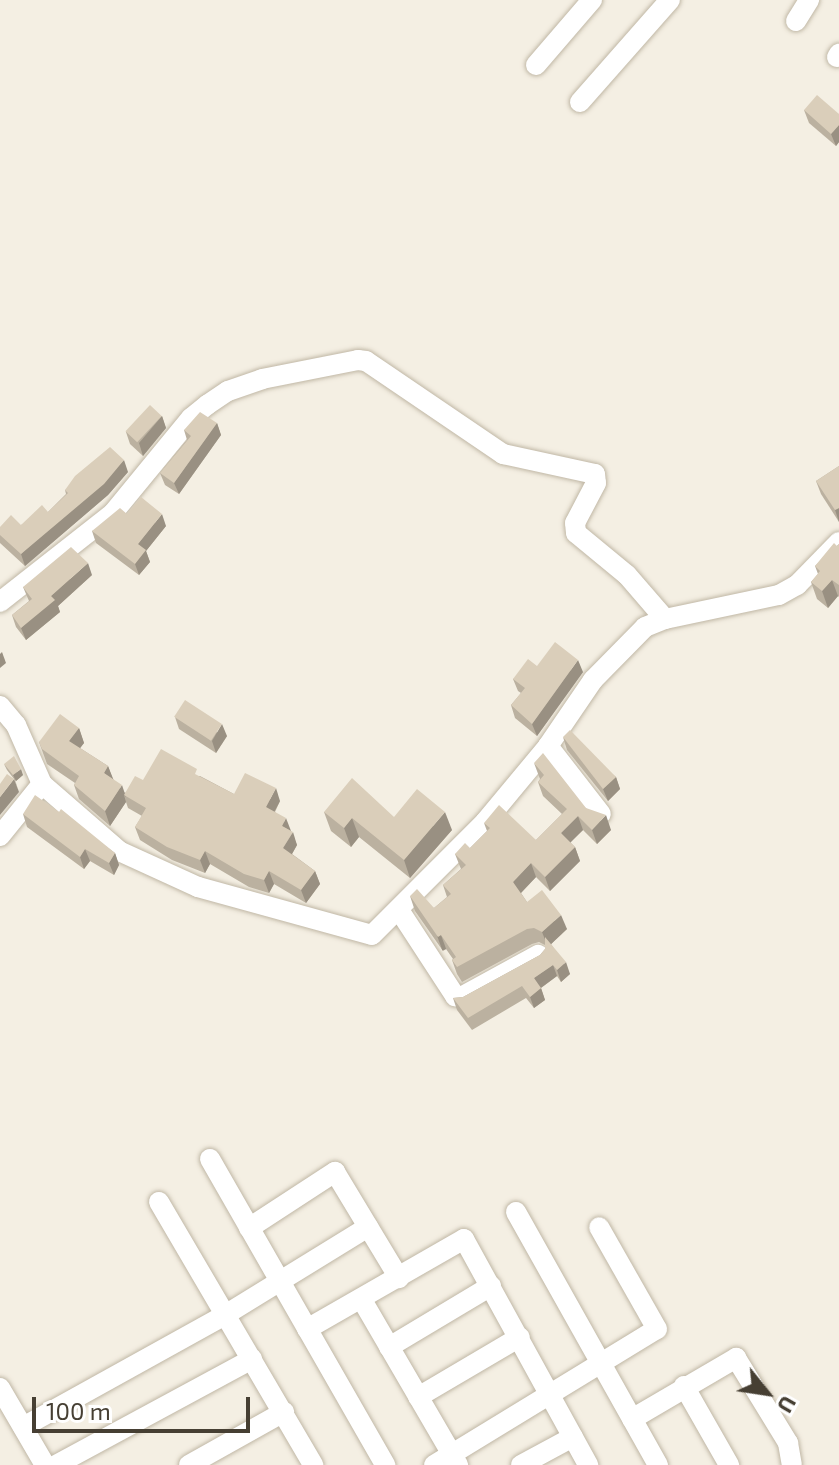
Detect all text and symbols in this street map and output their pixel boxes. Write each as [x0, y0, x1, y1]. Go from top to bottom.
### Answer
north arrow [727, 1353, 807, 1433]
scale bar [36, 1381, 254, 1431]
text: U [773, 1392, 803, 1418]
text: 100 m [46, 1396, 111, 1425]

